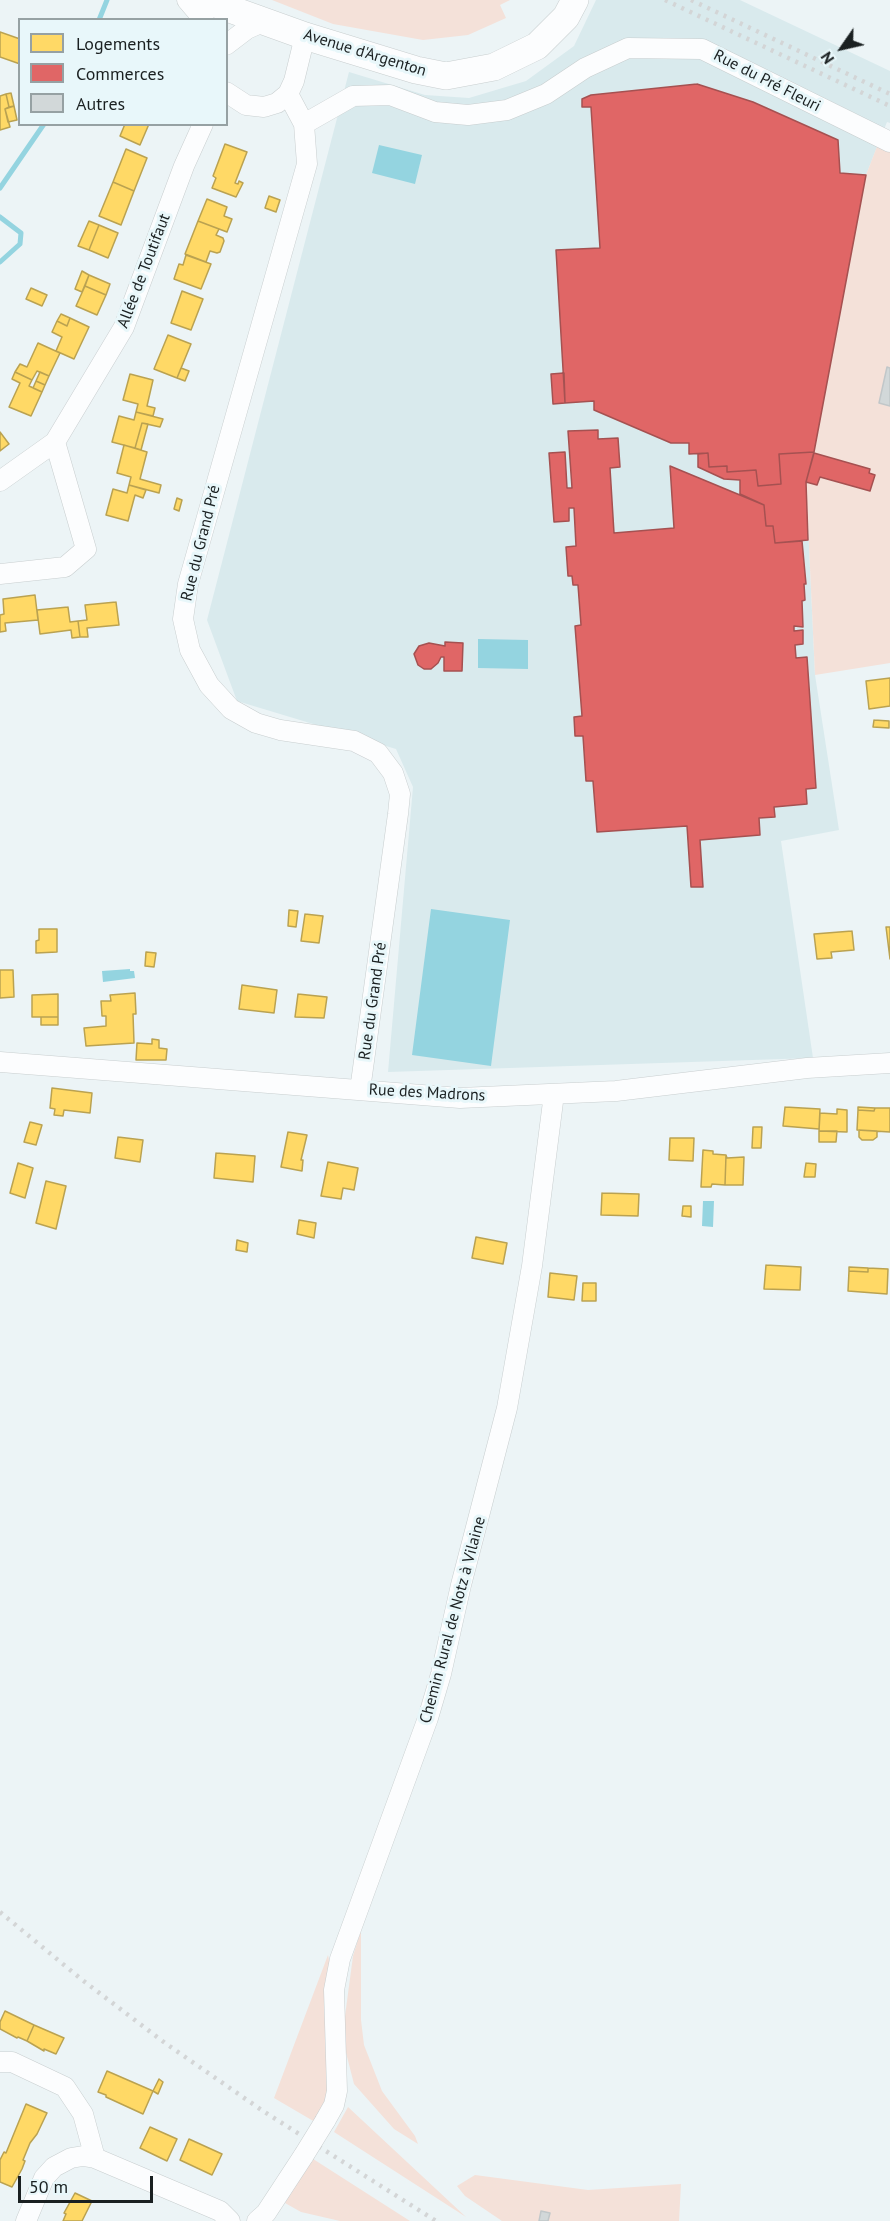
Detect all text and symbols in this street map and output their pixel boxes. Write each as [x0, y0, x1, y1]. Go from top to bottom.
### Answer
legend [18, 18, 228, 126]
north arrow [812, 18, 872, 78]
street label: Avenue d'Argenton [301, 25, 429, 81]
text: Logements [76, 32, 160, 55]
street label: Rue du Pré Fleuri [710, 46, 824, 116]
text: N [816, 48, 838, 68]
text: Commerces [76, 62, 164, 85]
text: Autres [76, 92, 125, 115]
street label: Allée de Toutifaut [113, 211, 175, 331]
street label: Rue du Grand Pré [177, 483, 225, 603]
street label: Rue du Grand Pré [355, 941, 391, 1061]
street label: Rue des Madrons [368, 1080, 486, 1106]
street label: Chemin Rural de Notz à Vilaine [416, 1515, 490, 1725]
scale bar [21, 2164, 156, 2202]
text: 50 m [29, 2175, 68, 2198]

